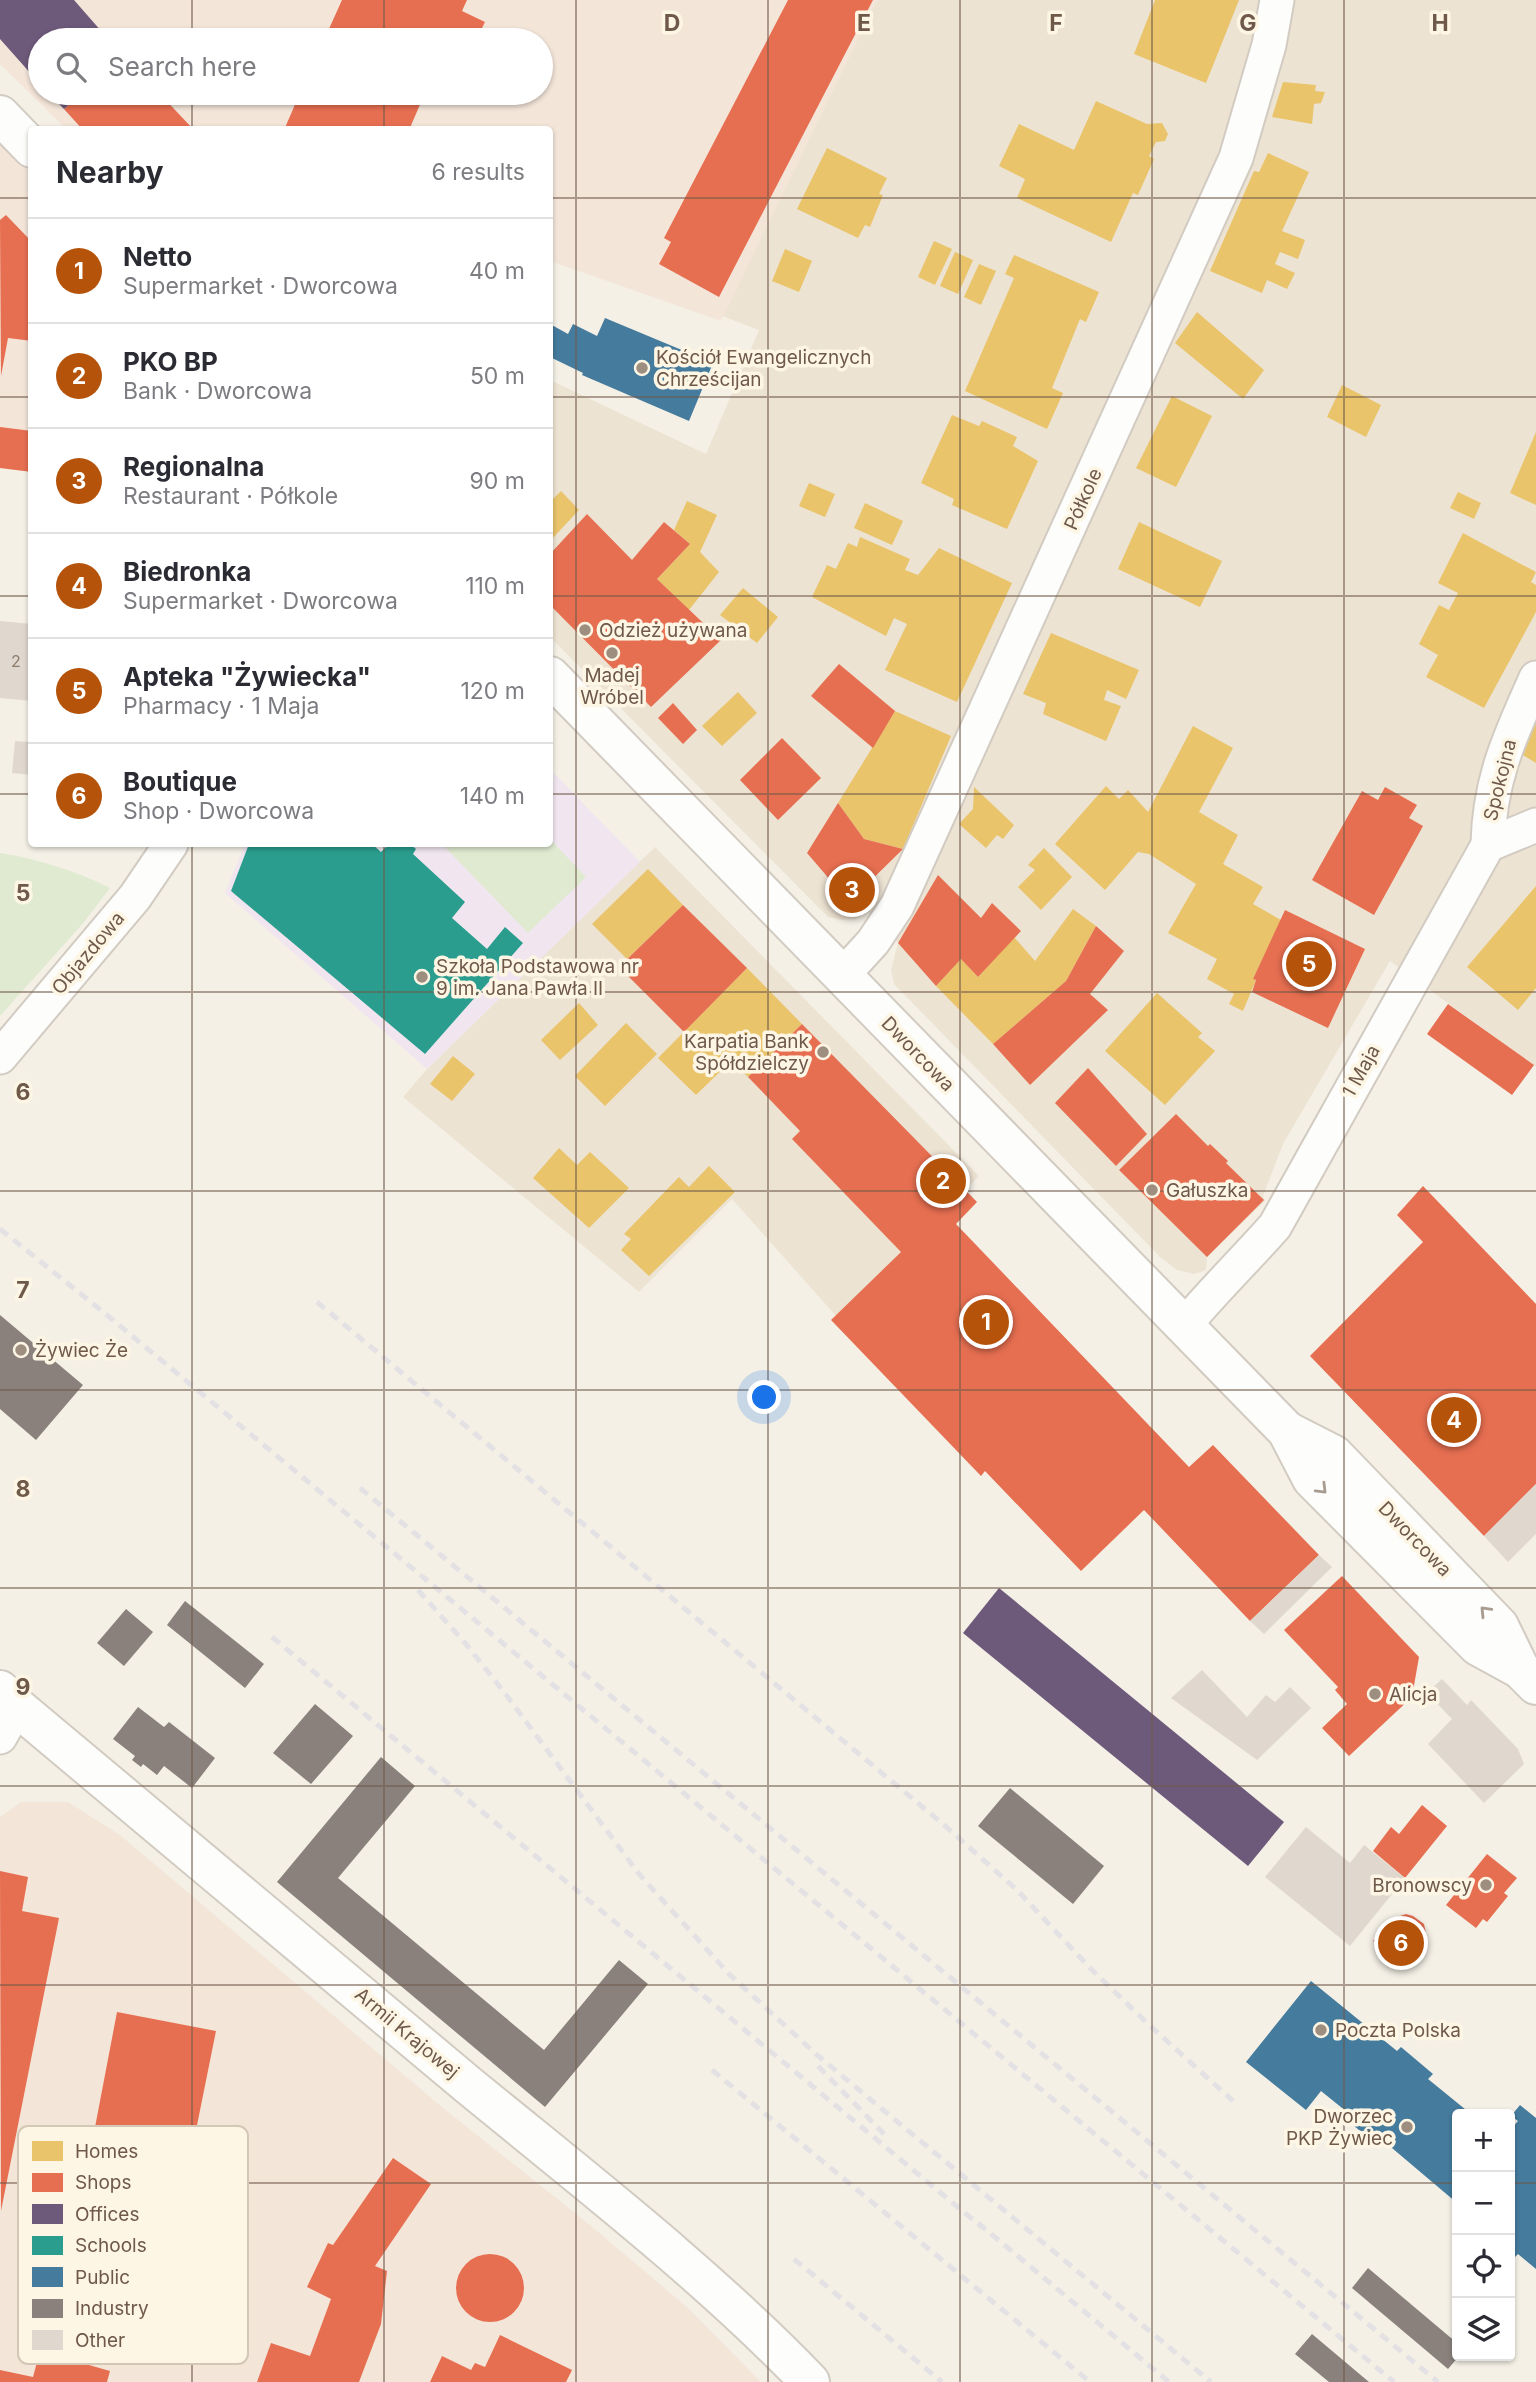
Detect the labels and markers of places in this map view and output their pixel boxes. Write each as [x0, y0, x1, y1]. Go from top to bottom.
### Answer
place label: Kościół Ewangelicznych Chrześcijan [656, 346, 871, 391]
marker: Kościół Ewangelicznych Chrześcijan [634, 360, 650, 376]
place label: Odzież używana [599, 619, 747, 642]
marker: Odzież używana [577, 622, 593, 638]
marker: Madej Wróbel [604, 645, 620, 661]
place label: Madej Wróbel [580, 664, 644, 709]
pin: 3 [829, 864, 875, 916]
pin: 5 [1286, 938, 1332, 990]
place label: Szkoła Podstawowa nr 9 im. Jana Pawła II [436, 955, 639, 1000]
marker: Szkoła Podstawowa nr 9 im. Jana Pawła II [414, 969, 430, 985]
place label: Karpatia Bank Spółdzielczy [684, 1030, 810, 1075]
marker: Karpatia Bank Spółdzielczy [815, 1044, 831, 1060]
pin: 2 [920, 1155, 966, 1207]
place label: Gałuszka [1166, 1179, 1248, 1202]
marker: Gałuszka [1144, 1182, 1160, 1198]
pin: 1 [963, 1296, 1009, 1348]
place label: Żywiec Że [35, 1339, 128, 1362]
marker: Żywiec Że [13, 1342, 29, 1358]
pin: 4 [1431, 1394, 1477, 1446]
place label: Alicja [1389, 1683, 1437, 1706]
marker: Alicja [1367, 1686, 1383, 1702]
place label: Bronowscy [1372, 1874, 1472, 1897]
marker: Bronowscy [1478, 1877, 1494, 1893]
pin: 6 [1378, 1917, 1424, 1969]
place label: Poczta Polska [1335, 2019, 1461, 2042]
marker: Poczta Polska [1313, 2022, 1329, 2038]
place label: Dworzec PKP Żywiec [1286, 2105, 1393, 2150]
marker: Dworzec PKP Żywiec [1399, 2119, 1415, 2135]

